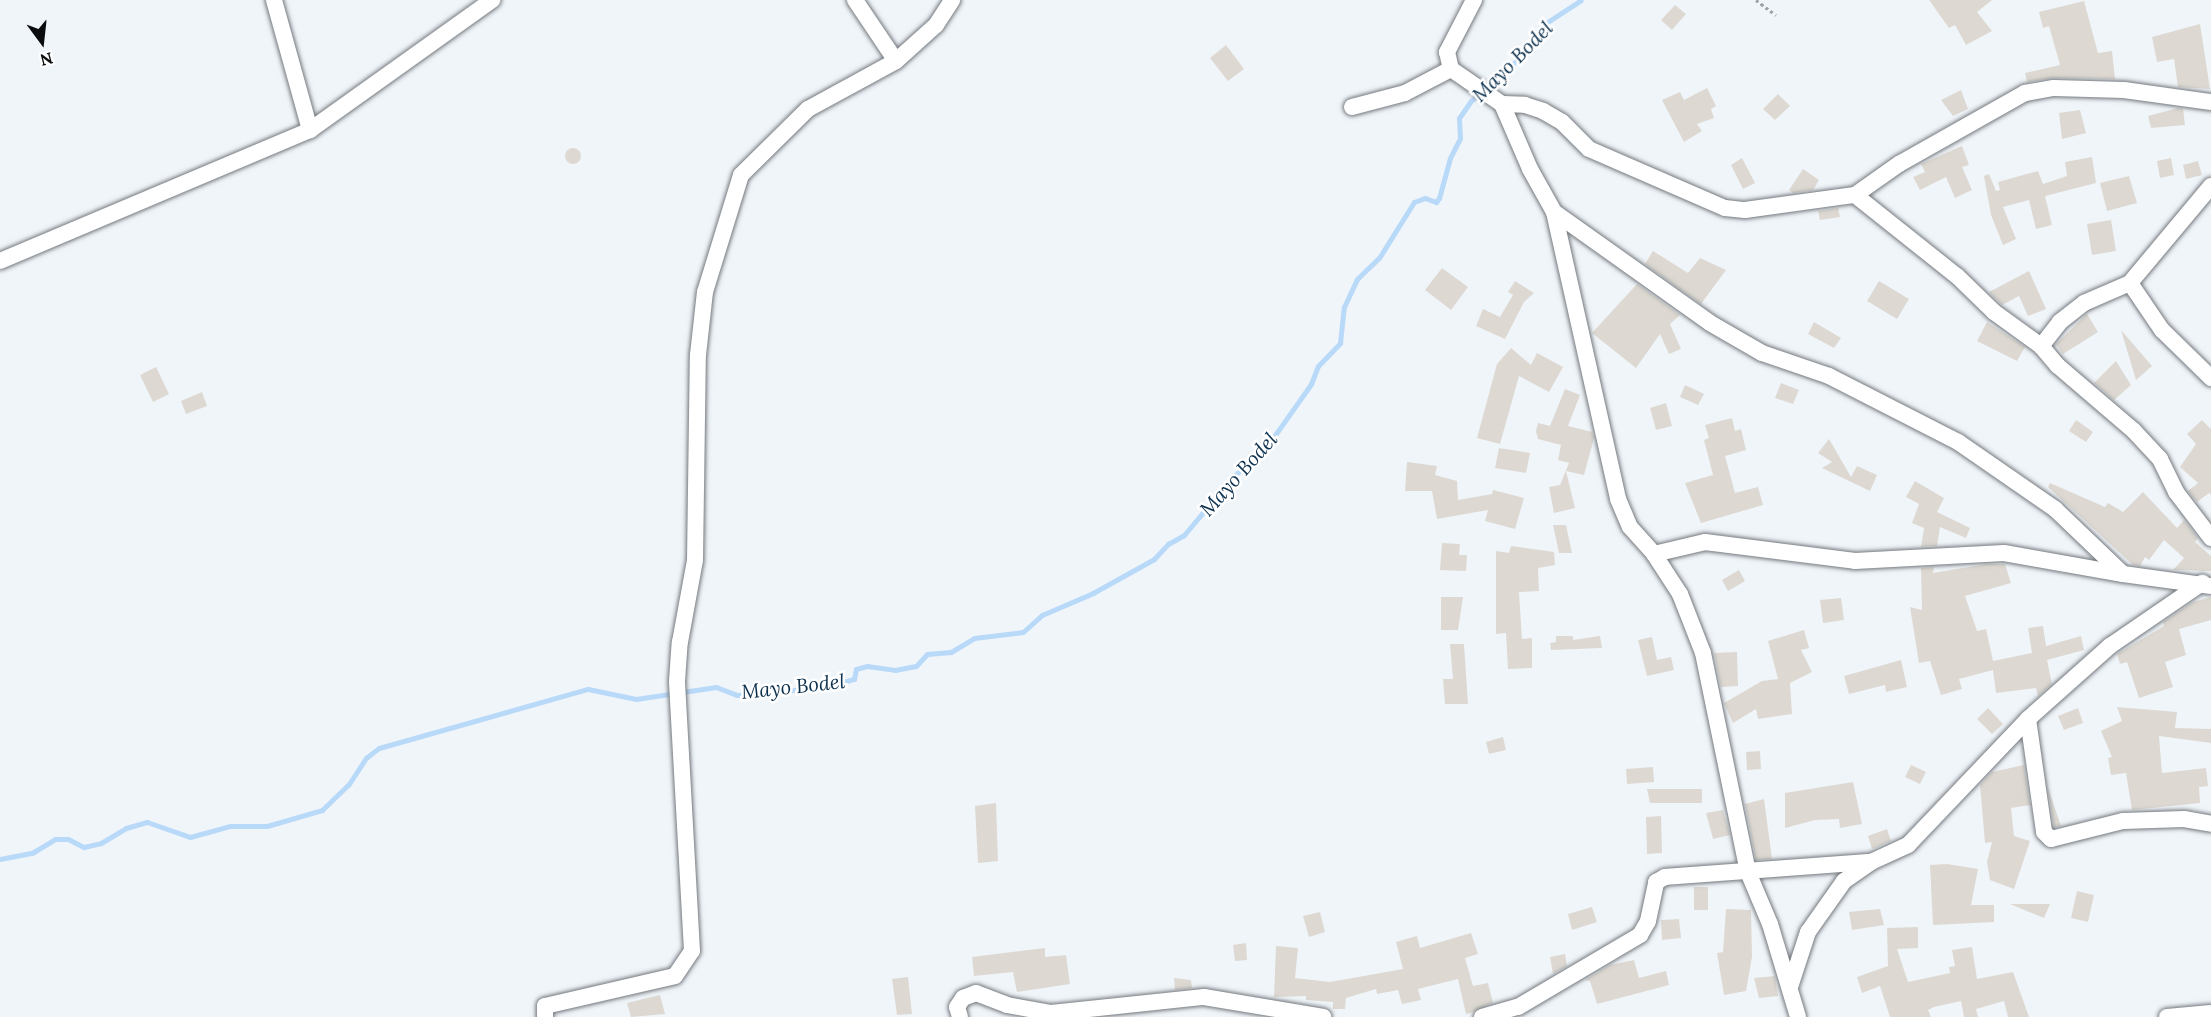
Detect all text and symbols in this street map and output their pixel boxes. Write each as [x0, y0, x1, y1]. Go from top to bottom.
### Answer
north arrow [12, 12, 72, 72]
water label: Mayo Bodel [1467, 16, 1557, 106]
text: N [38, 48, 55, 71]
water label: Mayo Bodel [1194, 427, 1282, 521]
water label: Mayo Bodel [740, 669, 846, 703]

